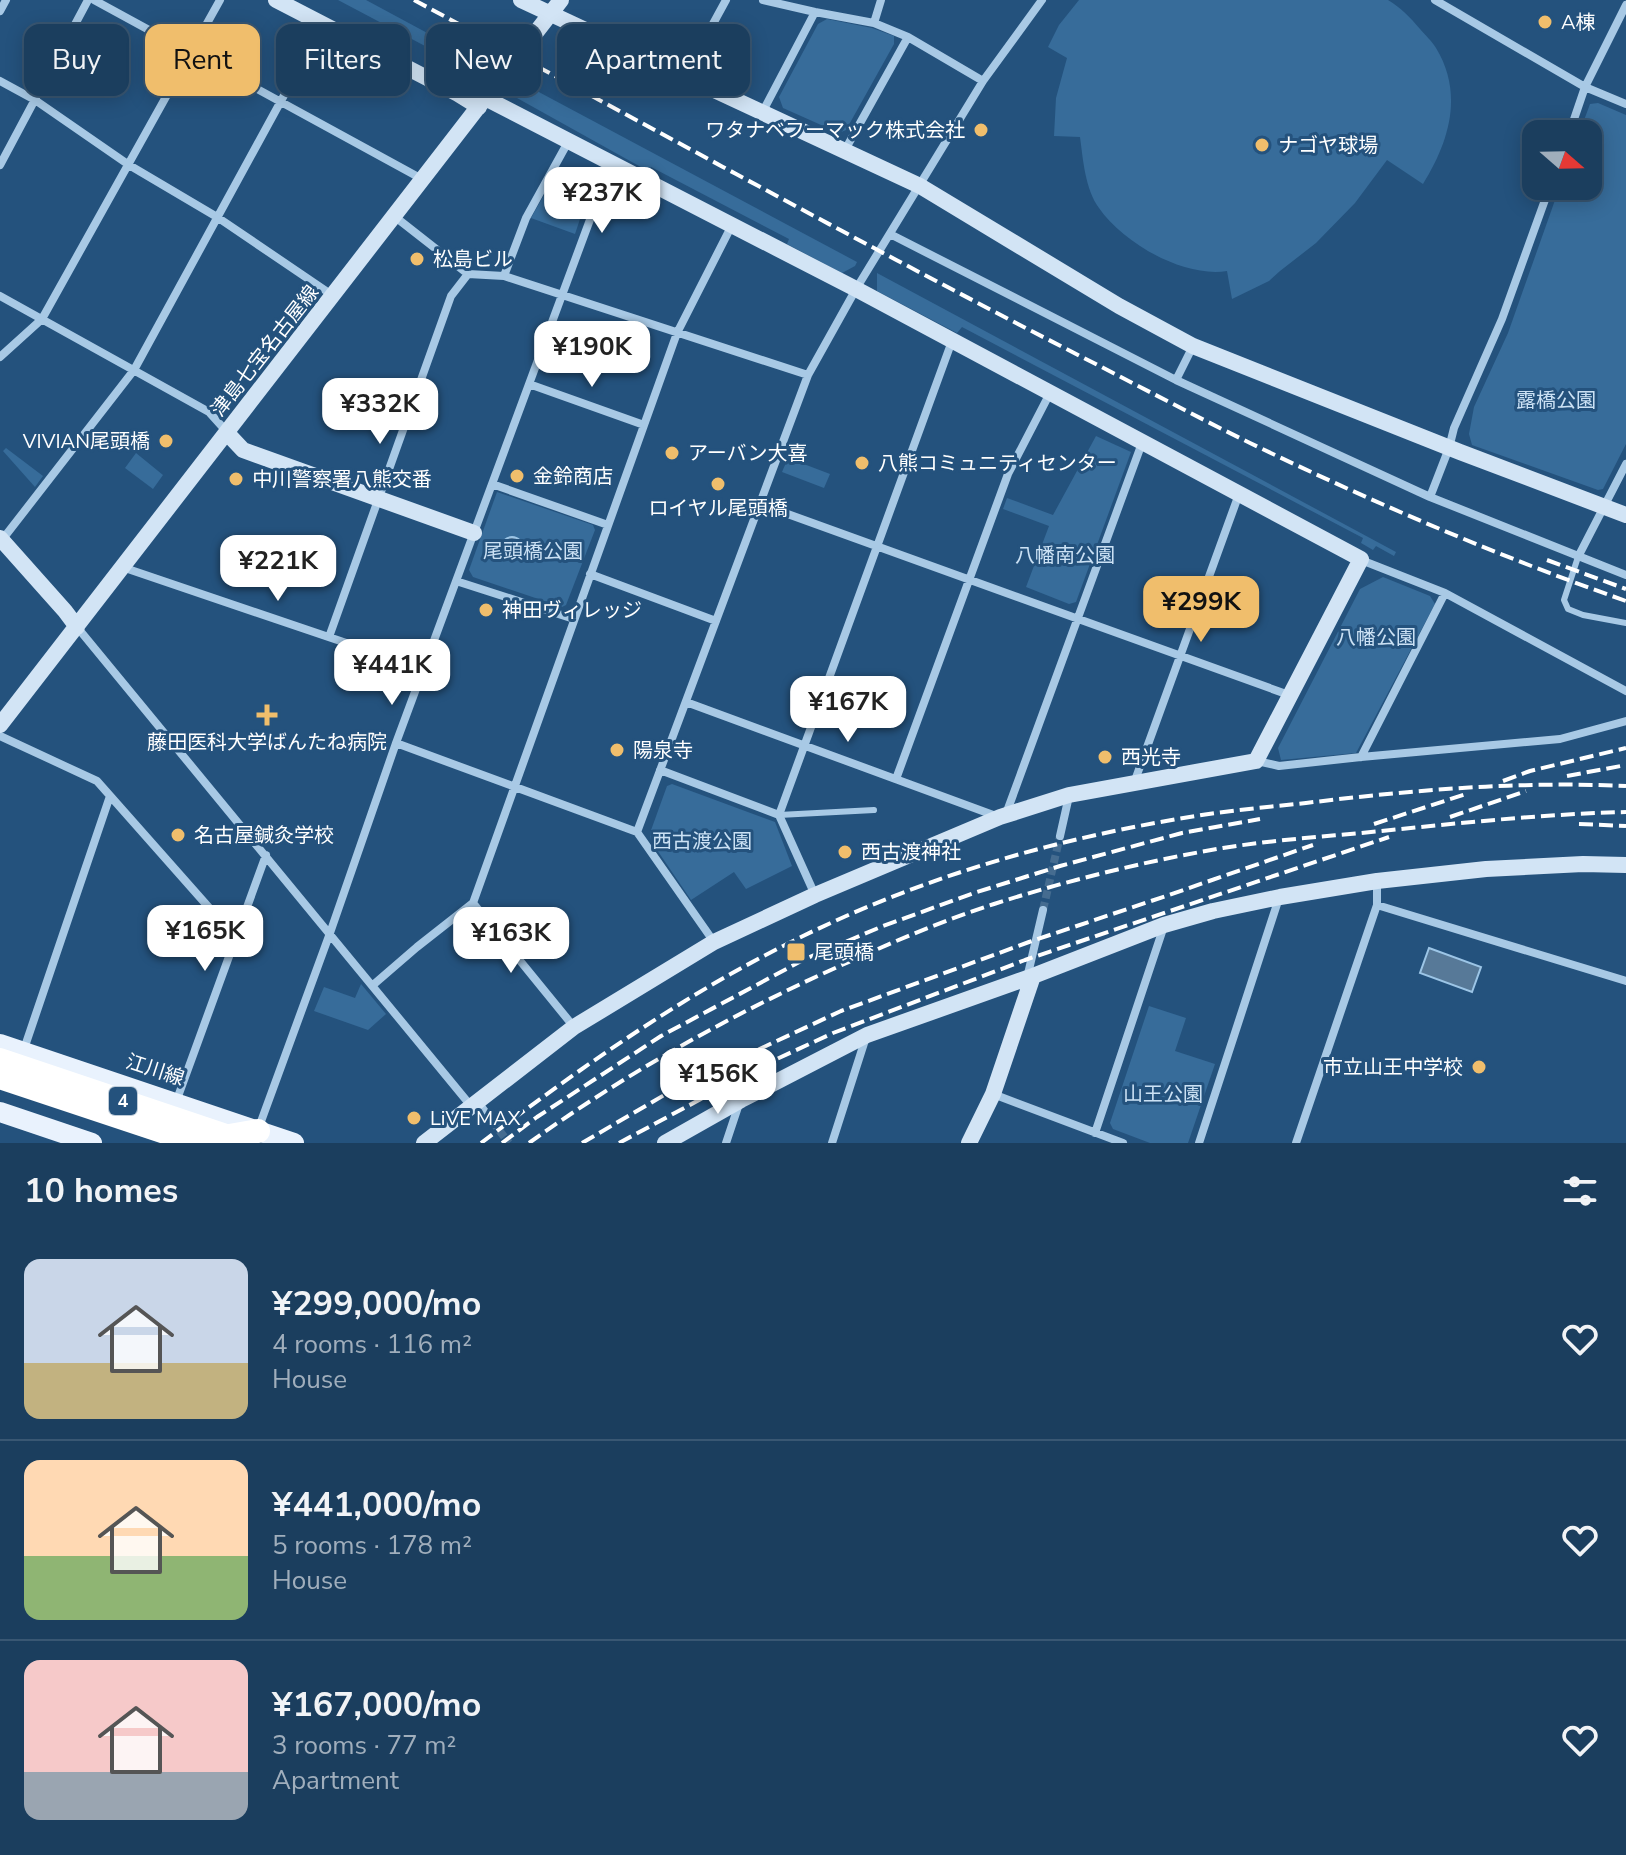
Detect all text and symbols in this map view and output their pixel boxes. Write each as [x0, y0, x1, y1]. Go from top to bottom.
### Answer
place label: A棟 [1561, 9, 1596, 36]
marker: A棟 [1536, 13, 1554, 31]
chip: Buy [24, 24, 129, 96]
chip: Rent [145, 24, 260, 96]
chip: Filters [276, 24, 410, 96]
chip: New [426, 24, 541, 96]
chip: Apartment [557, 24, 750, 96]
place label: ワタナベフーマック株式会社 [705, 117, 965, 144]
north arrow [1522, 120, 1602, 200]
map controls [1522, 120, 1602, 200]
marker: ワタナベフーマック株式会社 [972, 121, 990, 139]
place label: ナゴヤ球場 [1278, 132, 1378, 159]
marker: ナゴヤ球場 [1253, 136, 1271, 154]
pin: ¥237K [546, 167, 658, 235]
text: ¥237K [562, 175, 642, 210]
place label: 松島ビル [433, 246, 513, 273]
marker: 松島ビル [408, 250, 426, 268]
street label: 津島七宝名古屋線 [205, 280, 325, 422]
pin: ¥190K [536, 321, 648, 389]
text: ¥190K [552, 329, 632, 364]
pin: ¥332K [324, 378, 436, 446]
text: ¥332K [340, 386, 420, 421]
park label: 露橋公園 [1516, 387, 1596, 414]
place label: VIVIAN尾頭橋 [22, 428, 150, 455]
marker: VIVIAN尾頭橋 [157, 432, 175, 450]
place label: アーバン大喜 [688, 440, 808, 467]
marker: アーバン大喜 [663, 444, 681, 462]
place label: 八熊コミュニティセンター [878, 450, 1117, 477]
marker: 八熊コミュニティセンター [853, 454, 871, 472]
place label: 金鈴商店 [533, 463, 613, 490]
place label: 中川警察署八熊交番 [252, 466, 432, 493]
marker: 金鈴商店 [508, 467, 526, 485]
marker: 中川警察署八熊交番 [227, 470, 245, 488]
marker: ロイヤル尾頭橋 [709, 475, 727, 493]
place label: ロイヤル尾頭橋 [648, 495, 788, 522]
pin: ¥221K [222, 535, 334, 603]
park label: 尾頭橋公園 [483, 538, 583, 565]
park label: 八幡南公園 [1015, 542, 1115, 569]
text: ¥221K [238, 543, 318, 578]
pin: ¥299K [1145, 576, 1257, 644]
text: ¥299K [1161, 584, 1241, 619]
place label: 神田ヴィレッジ [502, 597, 642, 624]
marker: 神田ヴィレッジ [477, 601, 495, 619]
park label: 八幡公園 [1336, 624, 1416, 651]
pin: ¥441K [336, 639, 448, 707]
text: ¥441K [352, 647, 432, 682]
pin: ¥167K [792, 676, 904, 744]
text: ¥167K [808, 684, 888, 719]
marker: 藤田医科大学ばんたね病院 [256, 704, 278, 726]
place label: 藤田医科大学ばんたね病院 [147, 729, 387, 756]
place label: 陽泉寺 [633, 737, 693, 764]
marker: 陽泉寺 [608, 741, 626, 759]
place label: 西光寺 [1121, 744, 1181, 771]
marker: 西光寺 [1096, 748, 1114, 766]
place label: 名古屋鍼灸学校 [194, 822, 334, 849]
marker: 名古屋鍼灸学校 [169, 826, 187, 844]
park label: 西古渡公園 [652, 828, 752, 855]
place label: 西古渡神社 [861, 839, 961, 866]
marker: 西古渡神社 [836, 843, 854, 861]
pin: ¥165K [149, 905, 261, 973]
pin: ¥163K [455, 907, 567, 975]
text: ¥165K [165, 913, 245, 948]
text: ¥163K [471, 915, 551, 950]
place label: 尾頭橋 [814, 939, 874, 966]
marker: 尾頭橋 [785, 941, 807, 963]
street label: 江川線 [122, 1048, 188, 1092]
pin: ¥156K [662, 1048, 774, 1116]
place label: 市立山王中学校 [1323, 1054, 1463, 1081]
text: ¥156K [678, 1056, 758, 1091]
marker: 市立山王中学校 [1470, 1058, 1488, 1076]
park label: 山王公園 [1123, 1081, 1203, 1108]
road number: 4 [109, 1087, 137, 1115]
place label: LiVE MAX [430, 1105, 520, 1132]
marker: LiVE MAX [405, 1109, 423, 1127]
text: 10 homes [24, 1168, 178, 1214]
icon: filters [1558, 1169, 1602, 1213]
text: ¥299,000/mo [272, 1281, 481, 1327]
icon: home [88, 1291, 184, 1387]
icon: heart [1558, 1317, 1602, 1361]
text: 4 rooms · 116 m² [272, 1327, 472, 1362]
text: House [272, 1362, 347, 1397]
text: ¥441,000/mo [272, 1482, 481, 1528]
icon: home [88, 1492, 184, 1588]
icon: heart [1558, 1518, 1602, 1562]
text: 5 rooms · 178 m² [272, 1528, 472, 1563]
text: House [272, 1563, 347, 1598]
text: ¥167,000/mo [272, 1682, 481, 1728]
icon: home [88, 1692, 184, 1788]
icon: heart [1558, 1718, 1602, 1762]
text: 3 rooms · 77 m² [272, 1728, 456, 1763]
text: Apartment [272, 1763, 399, 1798]

